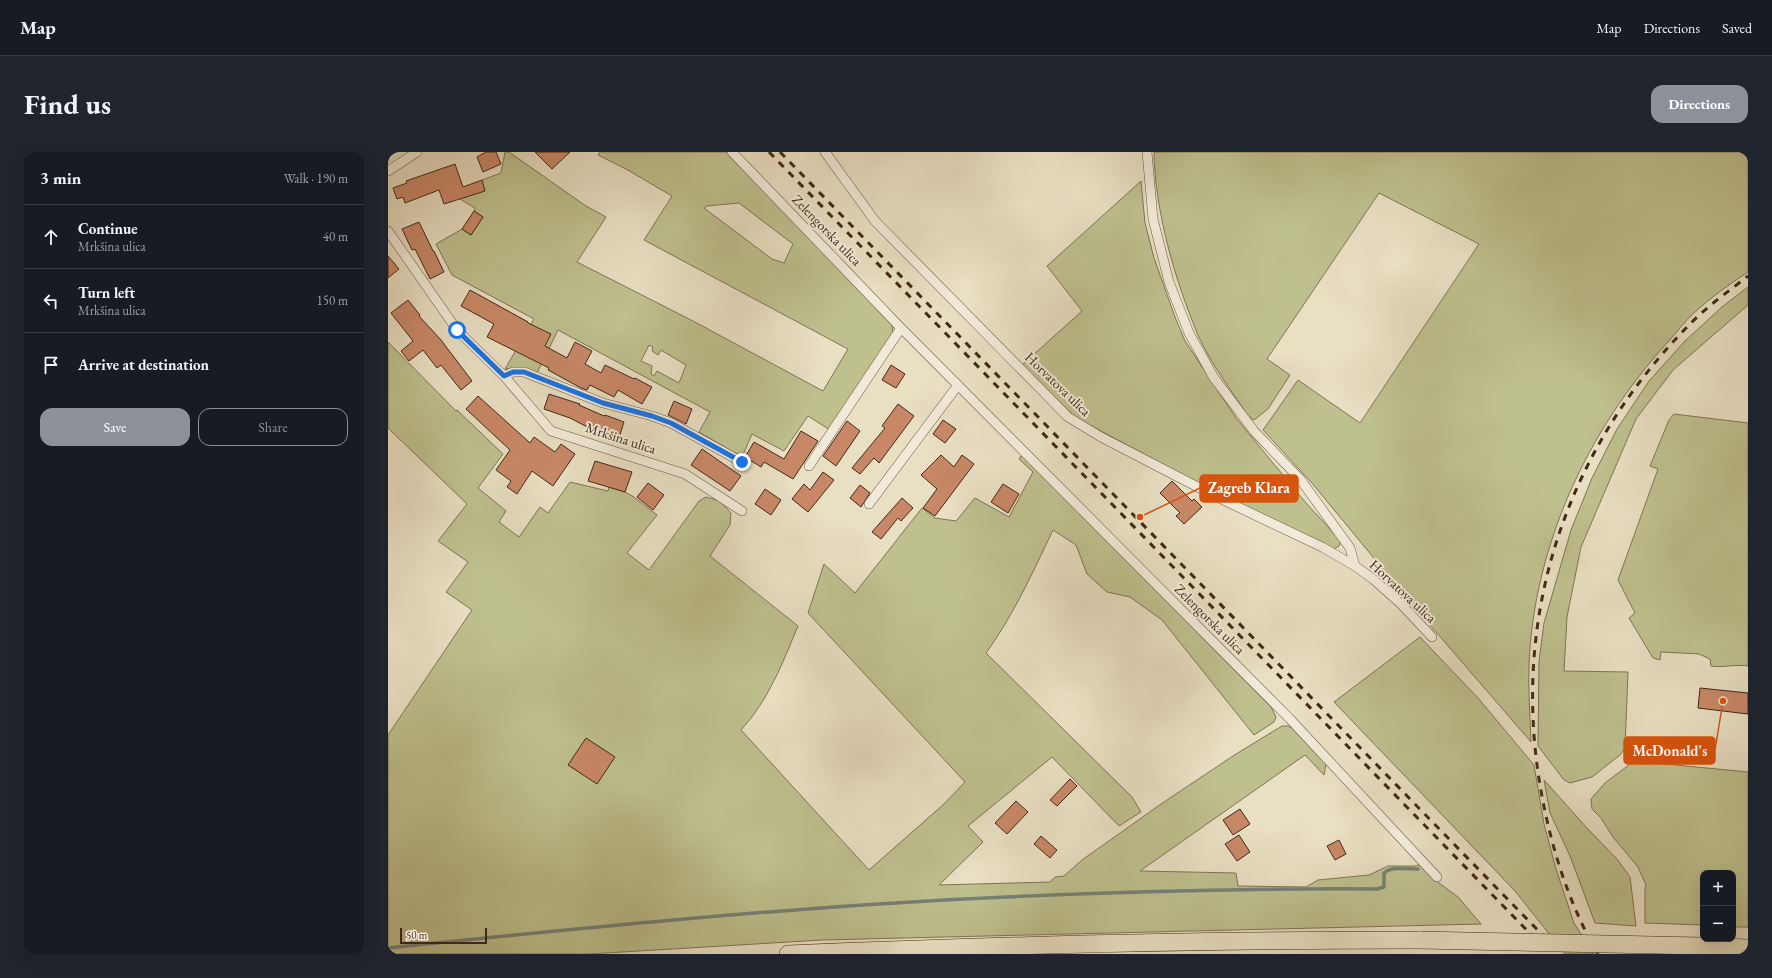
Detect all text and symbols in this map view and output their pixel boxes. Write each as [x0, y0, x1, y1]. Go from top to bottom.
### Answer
text: Map [20, 15, 56, 40]
text: Map [1596, 19, 1622, 37]
text: Directions [1644, 19, 1700, 37]
text: Saved [1722, 19, 1752, 37]
button: Directions [1651, 85, 1748, 123]
text: Find us [24, 86, 111, 122]
text: 3 min [40, 167, 81, 189]
text: Walk · 190 m [284, 170, 348, 187]
street label: Zelengorska ulica [788, 190, 866, 270]
text: Continue [78, 219, 138, 238]
icon: ahead [40, 226, 62, 248]
text: 40 m [323, 228, 348, 245]
text: Mrkšina ulica [78, 238, 146, 255]
text: Turn left [78, 283, 135, 302]
icon: left [40, 290, 62, 312]
text: 150 m [317, 292, 348, 309]
text: Mrkšina ulica [78, 302, 146, 319]
route start [448, 321, 466, 339]
street label: Horvatova ulica [1021, 348, 1095, 420]
icon: arrive [40, 354, 62, 376]
text: Arrive at destination [78, 355, 209, 374]
button: Save [40, 408, 190, 446]
button: Share [198, 408, 348, 446]
street label: Mrkšina ulica [584, 418, 659, 458]
route end [733, 453, 751, 471]
callout: Zagreb Klara [1200, 475, 1298, 502]
text: Zagreb Klara [1208, 478, 1290, 497]
street label: Horvatova ulica [1366, 555, 1441, 627]
street label: Zelengorska ulica [1171, 580, 1249, 658]
callout: McDonald's [1624, 737, 1715, 764]
text: McDonald's [1633, 741, 1708, 760]
map controls [1700, 870, 1736, 942]
button: + [1700, 870, 1736, 906]
button: − [1700, 906, 1736, 942]
scale bar [400, 926, 487, 945]
text: 50 m [406, 928, 427, 942]

